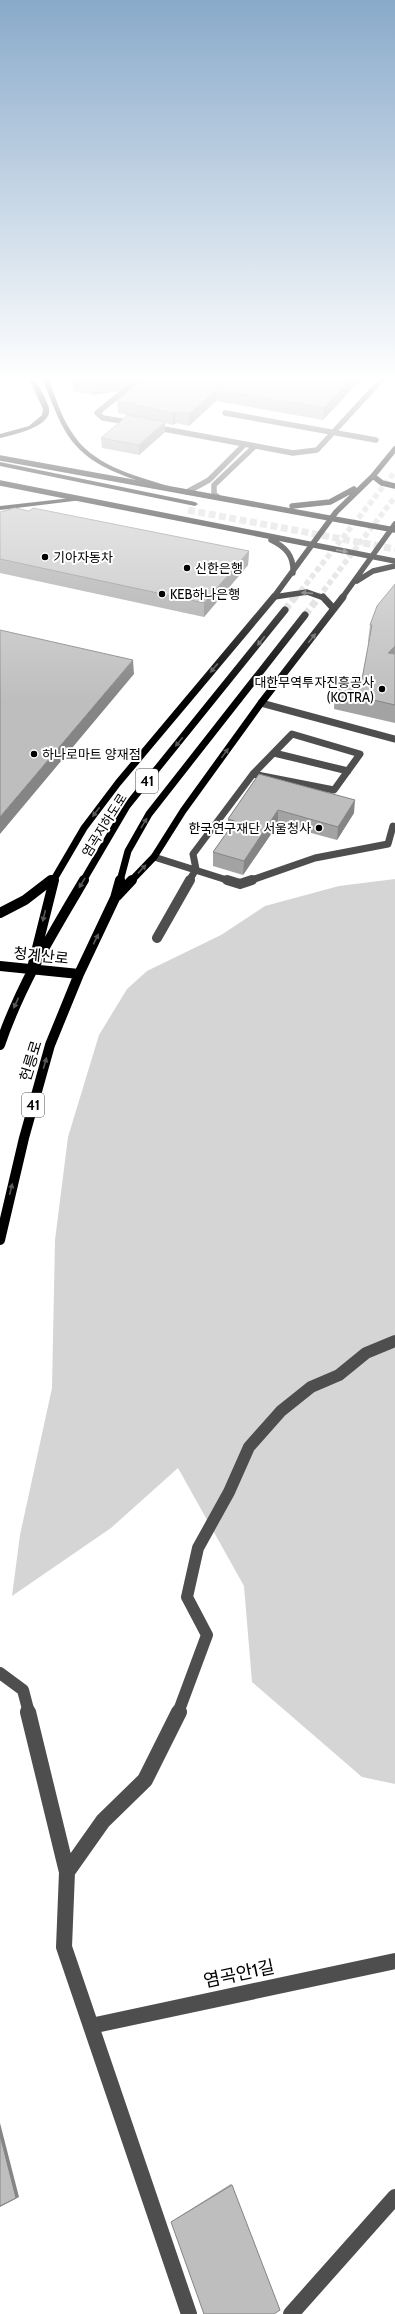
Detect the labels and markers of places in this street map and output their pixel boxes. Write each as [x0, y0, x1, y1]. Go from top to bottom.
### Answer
place label: 기아자동차 [53, 549, 113, 565]
marker: 기아자동차 [40, 552, 50, 562]
place label: 신한은행 [195, 560, 243, 576]
marker: 신한은행 [182, 563, 192, 573]
place label: KEB하나은행 [170, 586, 240, 602]
marker: KEB하나은행 [157, 589, 167, 599]
place label: 대한무역투자진흥공사 (KOTRA) [254, 674, 374, 705]
marker: 대한무역투자진흥공사 (KOTRA) [377, 684, 387, 694]
place label: 하나로마트 양재점 [42, 746, 141, 762]
marker: 하나로마트 양재점 [29, 749, 39, 759]
place label: 한국연구재단 서울청사 [188, 820, 311, 836]
marker: 한국연구재단 서울청사 [314, 823, 324, 833]

